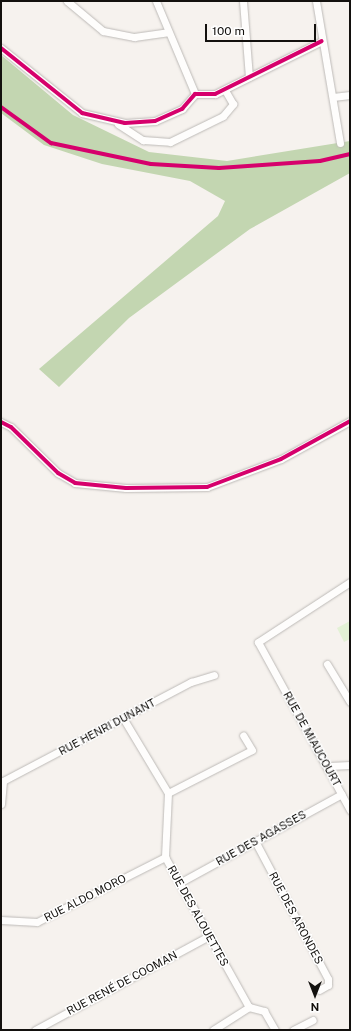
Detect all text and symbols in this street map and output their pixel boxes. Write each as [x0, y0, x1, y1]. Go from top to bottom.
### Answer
scale bar [207, 16, 318, 42]
text: 100 m [212, 24, 245, 38]
street label: RUE DE MIAUCOURT [280, 689, 344, 789]
street label: RUE HENRI DUNANT [56, 696, 158, 758]
street label: RUE DES AGASSES [214, 808, 308, 868]
street label: RUE DES ALOUETTES [165, 863, 231, 969]
street label: RUE DES ARONDES [266, 870, 326, 966]
street label: RUE ALDO MORO [42, 872, 128, 924]
street label: RUE RENÉ DE COOMAN [64, 948, 180, 1018]
north arrow [295, 975, 335, 1015]
text: N [311, 1001, 319, 1013]

